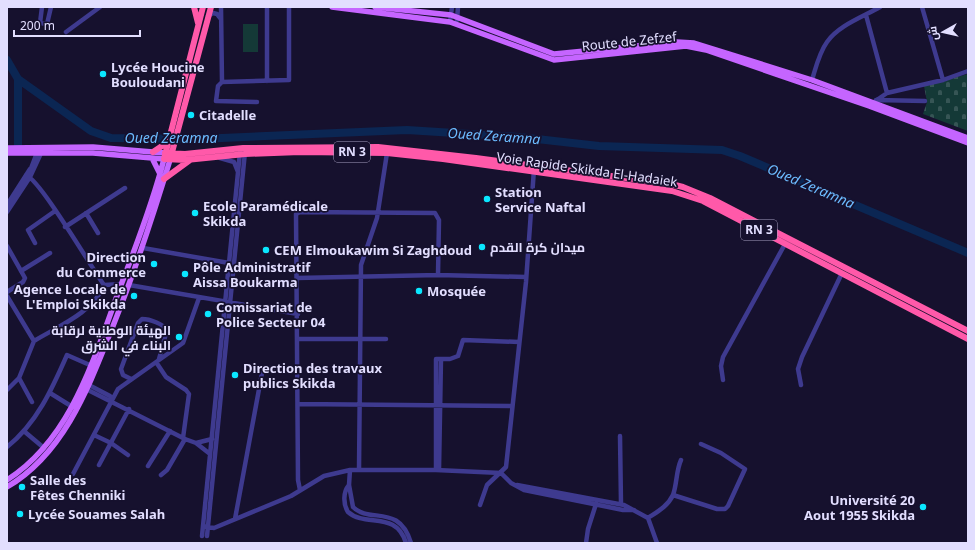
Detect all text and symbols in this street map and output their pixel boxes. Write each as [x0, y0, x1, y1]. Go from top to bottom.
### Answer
scale bar [14, 12, 140, 38]
north arrow [923, 12, 963, 52]
text: 200 m [20, 17, 55, 34]
text: ش [924, 25, 941, 41]
street label: Route de Zefzef [581, 27, 679, 55]
place label: Lycée Houcine Bouloudani [111, 58, 205, 91]
marker: Lycée Houcine Bouloudani [98, 69, 108, 79]
place label: Citadelle [199, 106, 256, 124]
marker: Citadelle [186, 110, 196, 120]
water label: Oued Zeramna [447, 123, 541, 148]
water label: Oued Zeramna [125, 128, 217, 147]
road number: RN 3 [334, 142, 370, 162]
street label: Voie Rapide Skikda El-Hadaiek [495, 147, 679, 191]
water label: Oued Zeramna [765, 159, 858, 212]
place label: Station Service Naftal [495, 183, 586, 216]
marker: Station Service Naftal [482, 194, 492, 204]
place label: Ecole Paramédicale Skikda [203, 197, 328, 230]
marker: Ecole Paramédicale Skikda [190, 208, 200, 218]
road number: RN 3 [741, 220, 777, 240]
place label: ميدان كرة القدم [490, 238, 585, 257]
place label: CEM Elmoukawim Si Zaghdoud [274, 241, 472, 259]
marker: ميدان كرة القدم [477, 242, 487, 252]
marker: CEM Elmoukawim Si Zaghdoud [261, 245, 271, 255]
place label: Direction du Commerce [56, 248, 146, 281]
place label: Pôle Administratif Aissa Boukarma [193, 258, 311, 291]
marker: Direction du Commerce [149, 259, 159, 269]
marker: Pôle Administratif Aissa Boukarma [180, 269, 190, 279]
place label: Agence Locale de L'Emploi Skikda [14, 280, 126, 313]
place label: Mosquée [427, 282, 486, 300]
marker: Mosquée [414, 286, 424, 296]
marker: Agence Locale de L'Emploi Skikda [129, 291, 139, 301]
place label: Comissariat de Police Secteur 04 [216, 298, 326, 331]
marker: Comissariat de Police Secteur 04 [203, 309, 213, 319]
place label: الهيئة الوطنية لرقابة البناء في الشرق [51, 321, 171, 357]
marker: الهيئة الوطنية لرقابة البناء في الشرق [174, 332, 184, 342]
place label: Direction des travaux publics Skikda [243, 359, 382, 392]
marker: Direction des travaux publics Skikda [230, 370, 240, 380]
place label: Salle des Fêtes Chenniki [30, 471, 126, 504]
marker: Salle des Fêtes Chenniki [17, 482, 27, 492]
place label: Université 20 Aout 1955 Skikda [804, 491, 915, 524]
marker: Université 20 Aout 1955 Skikda [918, 502, 928, 512]
place label: Lycée Souames Salah [28, 505, 165, 523]
marker: Lycée Souames Salah [15, 509, 25, 519]

